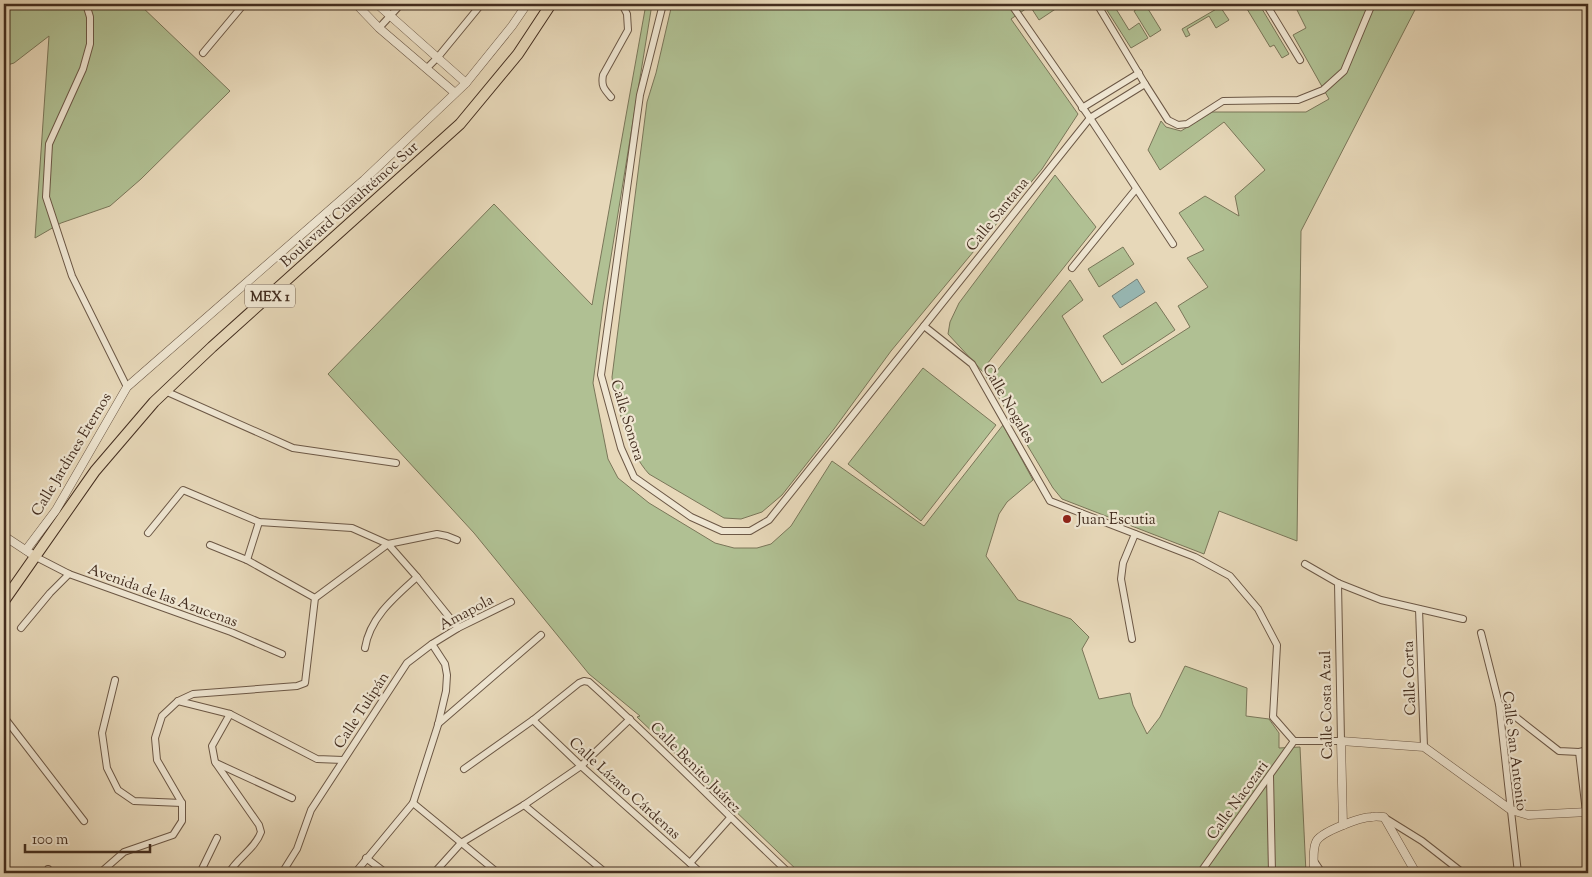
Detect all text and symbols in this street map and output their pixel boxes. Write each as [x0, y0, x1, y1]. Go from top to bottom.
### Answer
street label: Boulevard Cuauhtémoc Sur [276, 137, 424, 273]
street label: Calle Santana [962, 173, 1035, 256]
road number: MEX 1 [245, 284, 295, 308]
street label: Calle Nogales [977, 360, 1039, 447]
street label: Calle Sonora [604, 377, 649, 464]
street label: Calle Jardines Eternos [27, 389, 118, 521]
place label: Juan Escutia [1076, 510, 1156, 531]
marker: Juan Escutia [1061, 513, 1073, 525]
street label: Avenida de las Azucenas [85, 560, 240, 633]
street label: Amapola [436, 590, 498, 636]
street label: Calle Corta [1399, 640, 1422, 716]
street label: Calle Costa Azul [1316, 650, 1339, 760]
street label: Calle Tulipán [330, 668, 395, 753]
street label: Calle San Antonio [1496, 690, 1531, 812]
street label: Calle Benito Juárez [645, 718, 745, 819]
street label: Calle Lázaro Cárdenas [564, 733, 685, 845]
street label: Calle Nacozari [1202, 757, 1274, 845]
scale bar [25, 822, 150, 854]
text: 100 m [32, 830, 69, 851]

